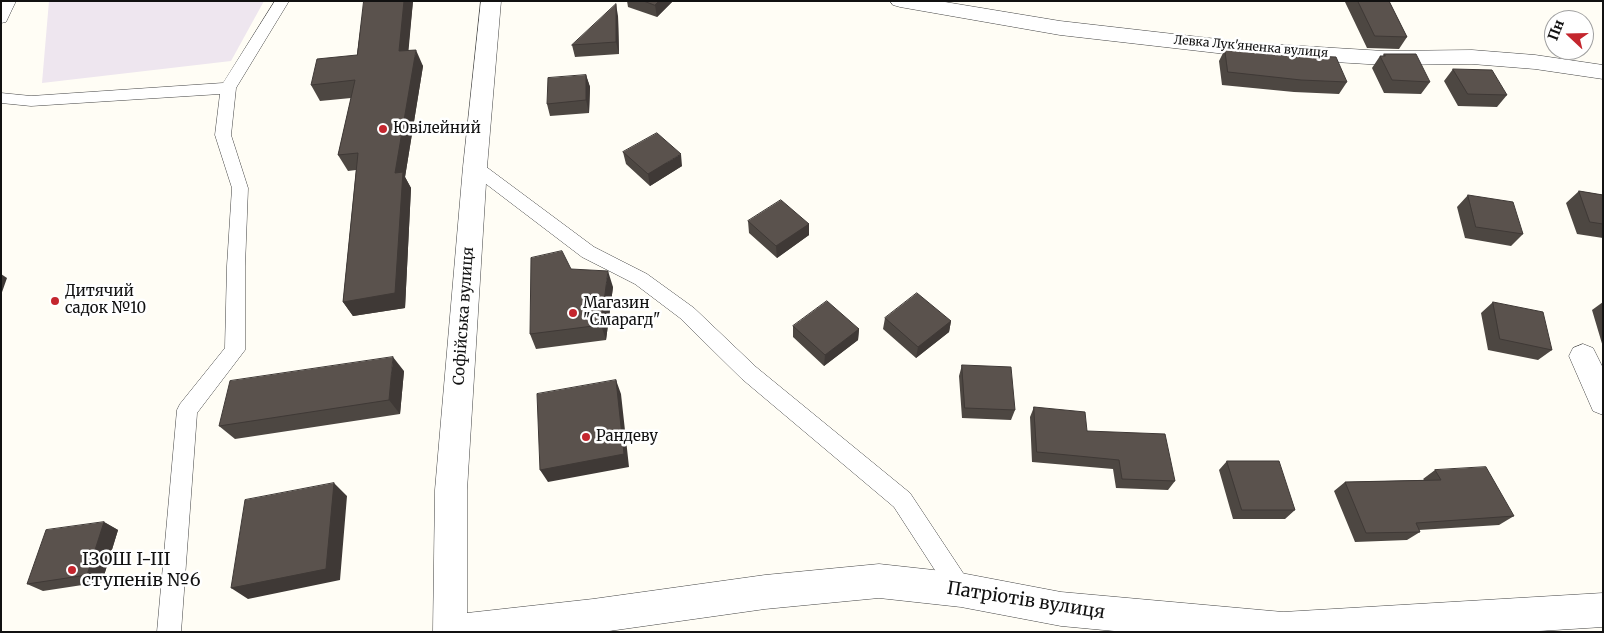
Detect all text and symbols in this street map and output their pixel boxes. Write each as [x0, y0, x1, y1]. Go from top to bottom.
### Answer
north arrow [1544, 10, 1594, 60]
text: Пн [1544, 17, 1568, 43]
street label: Левка Лук'яненка вулиця [1173, 33, 1329, 61]
place label: Ювілейний [393, 120, 481, 138]
marker: Ювілейний [377, 123, 389, 135]
street label: Софійська вулиця [450, 246, 478, 386]
place label: Дитячий садок №10 [65, 283, 146, 318]
marker: Дитячий садок №10 [49, 295, 61, 307]
place label: Магазин "Смарагд" [583, 295, 660, 330]
marker: Магазин "Смарагд" [567, 307, 579, 319]
place label: Рандеву [596, 428, 658, 446]
marker: Рандеву [580, 431, 592, 443]
place label: ІЗОШ І-ІІІ ступенів №6 [82, 549, 201, 592]
marker: ІЗОШ І-ІІІ ступенів №6 [66, 564, 78, 576]
street label: Патріотів вулиця [945, 578, 1107, 624]

